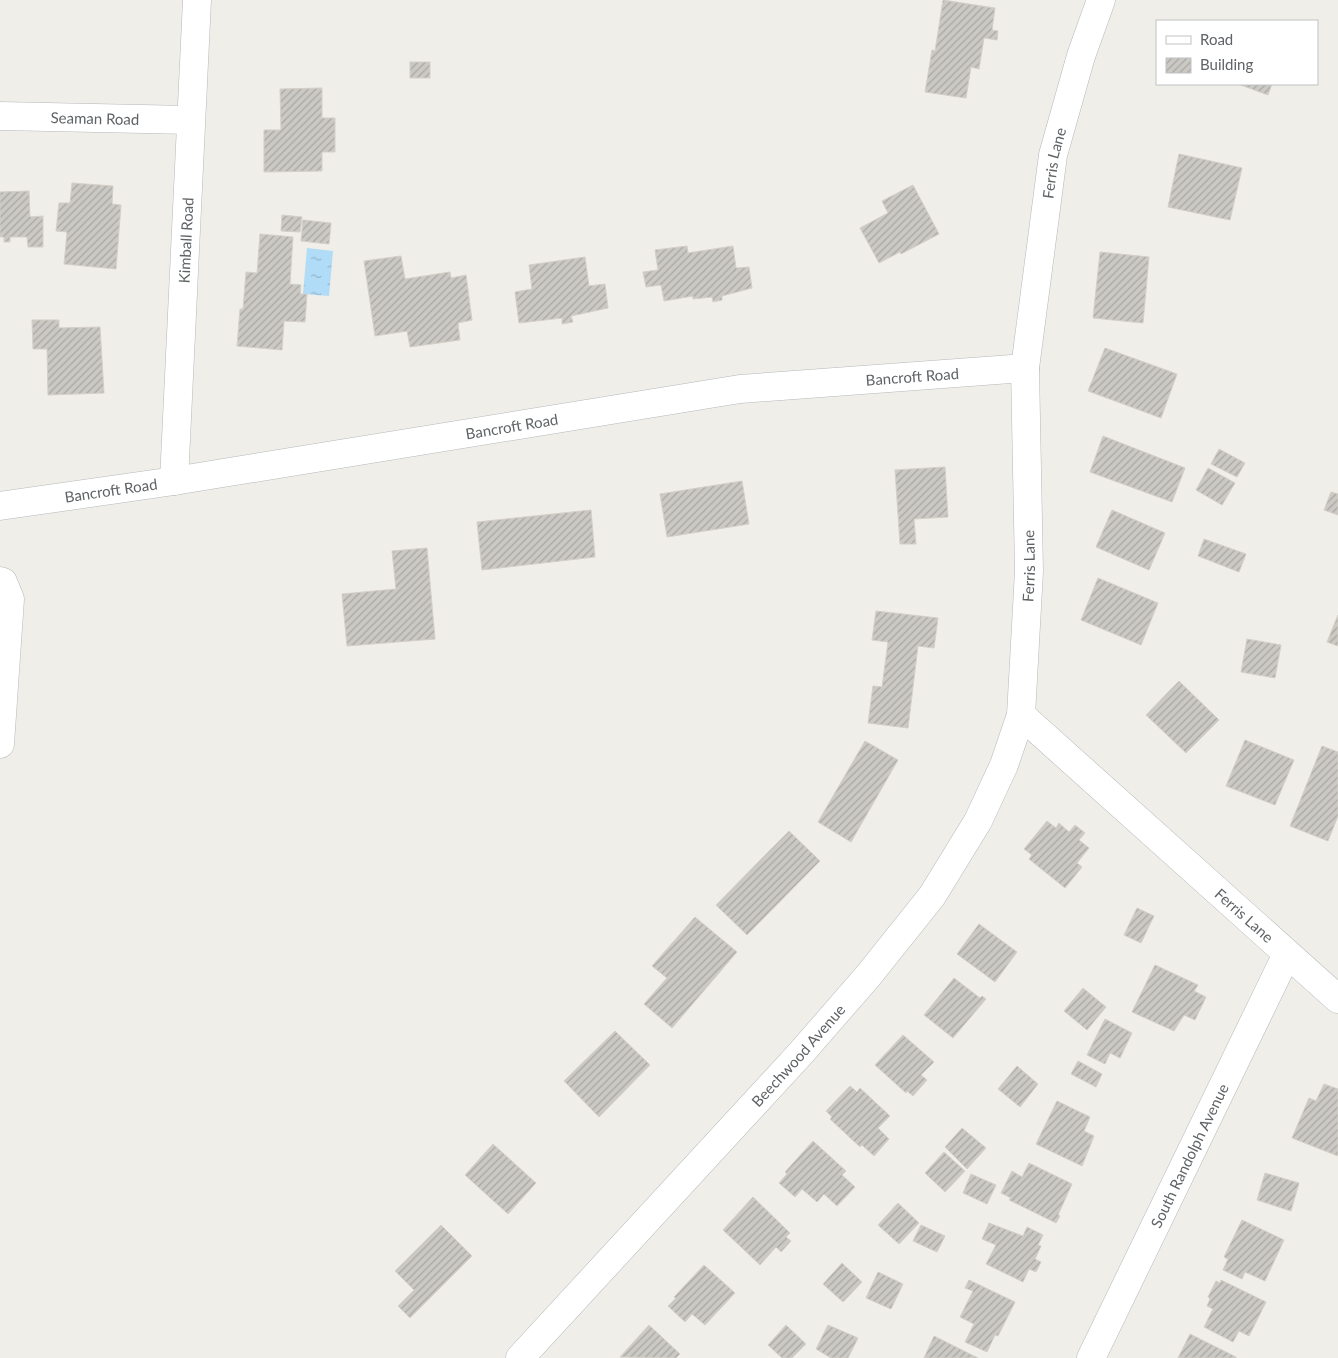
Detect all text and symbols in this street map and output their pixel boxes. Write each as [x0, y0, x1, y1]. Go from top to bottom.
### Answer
legend [1156, 20, 1318, 85]
text: Road [1200, 30, 1233, 48]
text: Building [1200, 55, 1253, 73]
street label: Seaman Road [50, 108, 140, 128]
street label: Ferris Lane [1038, 125, 1069, 200]
street label: Kimball Road [174, 197, 197, 284]
street label: Bancroft Road [865, 364, 960, 389]
street label: Bancroft Road [464, 410, 559, 442]
street label: Bancroft Road [63, 475, 158, 506]
street label: Ferris Lane [1018, 530, 1038, 603]
street label: Ferris Lane [1212, 884, 1277, 946]
street label: Beechwood Avenue [747, 1000, 848, 1110]
street label: South Randolph Avenue [1147, 1080, 1232, 1231]

